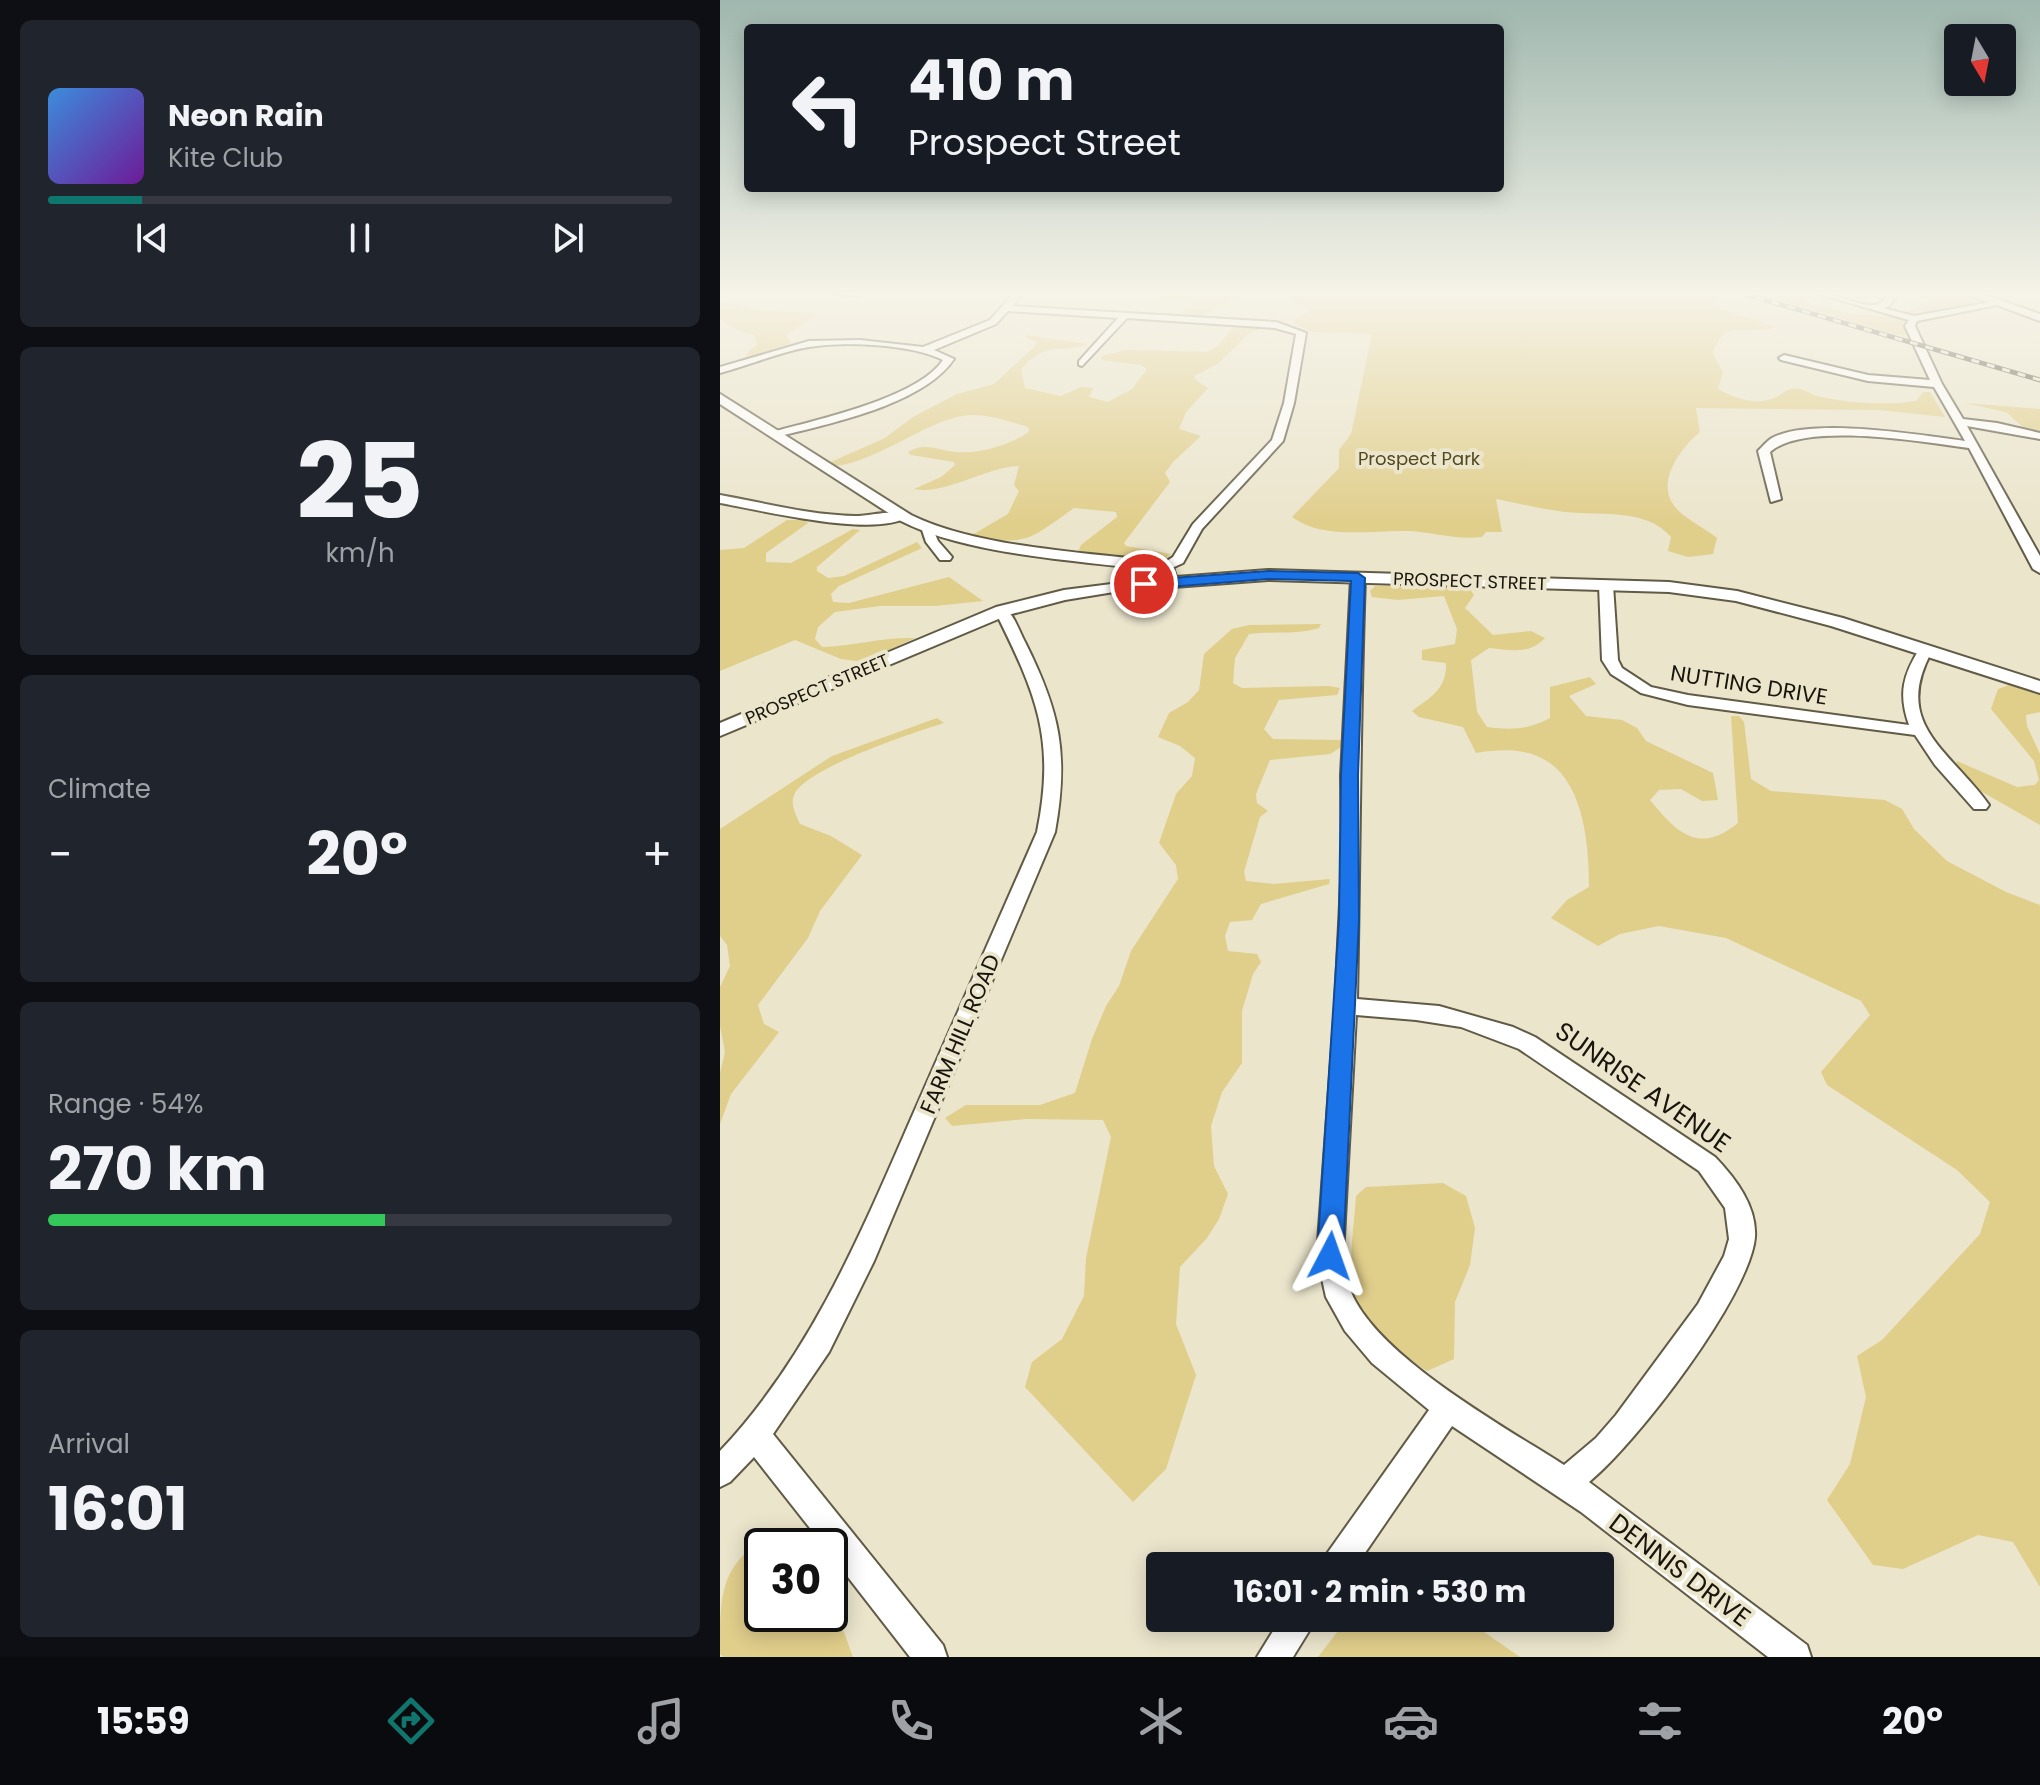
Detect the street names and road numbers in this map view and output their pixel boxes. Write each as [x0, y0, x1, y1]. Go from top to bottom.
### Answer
street label: PROSPECT STREET [1393, 566, 1547, 596]
street label: PROSPECT STREET [741, 647, 893, 731]
street label: NUTTING DRIVE [1668, 657, 1830, 713]
street label: FARM HILL ROAD [912, 949, 1008, 1119]
street label: SUNRISE AVENUE [1548, 1013, 1738, 1161]
street label: DENNIS DRIVE [1602, 1505, 1758, 1635]

